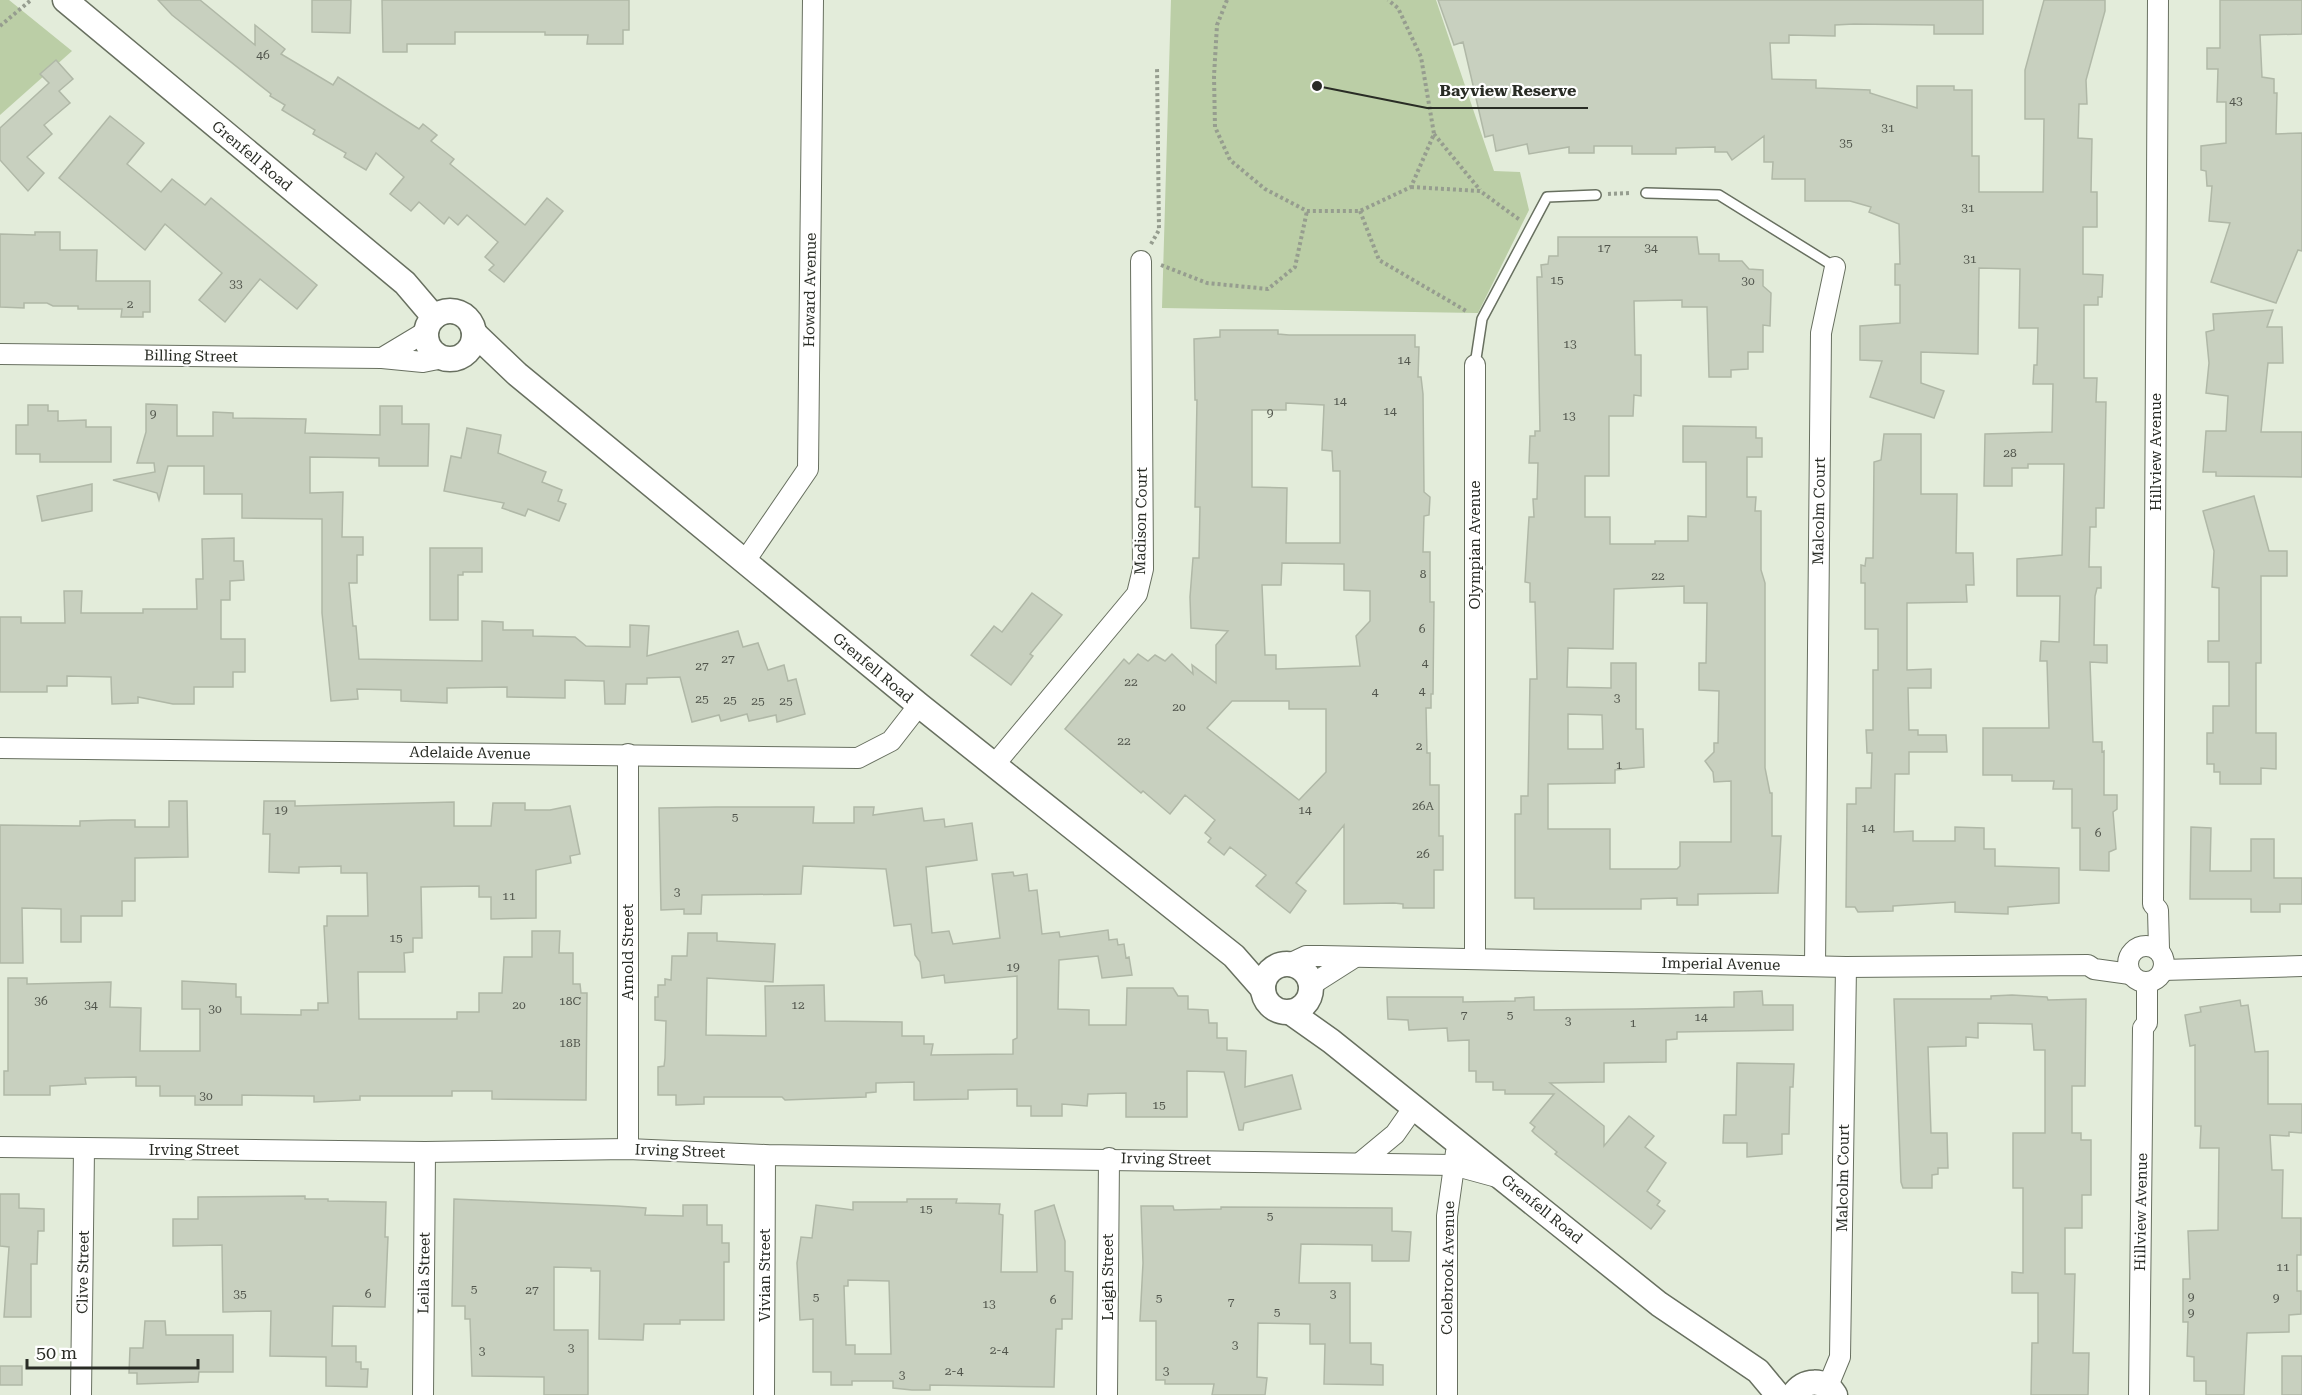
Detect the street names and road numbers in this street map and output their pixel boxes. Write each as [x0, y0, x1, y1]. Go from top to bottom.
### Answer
street label: Grenfell Road [208, 117, 296, 195]
street label: Howard Avenue [800, 232, 820, 348]
street label: Billing Street [144, 346, 238, 366]
street label: Hillview Avenue [2147, 393, 2165, 511]
street label: Malcolm Court [1809, 456, 1829, 565]
street label: Madison Court [1131, 467, 1151, 575]
street label: Olympian Avenue [1466, 480, 1484, 610]
street label: Grenfell Road [829, 629, 917, 707]
street label: Adelaide Avenue [409, 743, 531, 763]
street label: Arnold Street [619, 903, 637, 1000]
street label: Imperial Avenue [1662, 954, 1780, 974]
street label: Malcolm Court [1833, 1123, 1853, 1232]
street label: Irving Street [634, 1140, 726, 1162]
street label: Irving Street [149, 1141, 240, 1159]
street label: Irving Street [1121, 1149, 1212, 1169]
street label: Hillview Avenue [2131, 1153, 2151, 1271]
street label: Grenfell Road [1498, 1171, 1587, 1248]
street label: Colebrook Avenue [1438, 1201, 1458, 1335]
street label: Vivian Street [756, 1228, 774, 1322]
street label: Clive Street [73, 1230, 93, 1314]
street label: Leila Street [414, 1231, 434, 1314]
street label: Leigh Street [1099, 1233, 1117, 1321]

